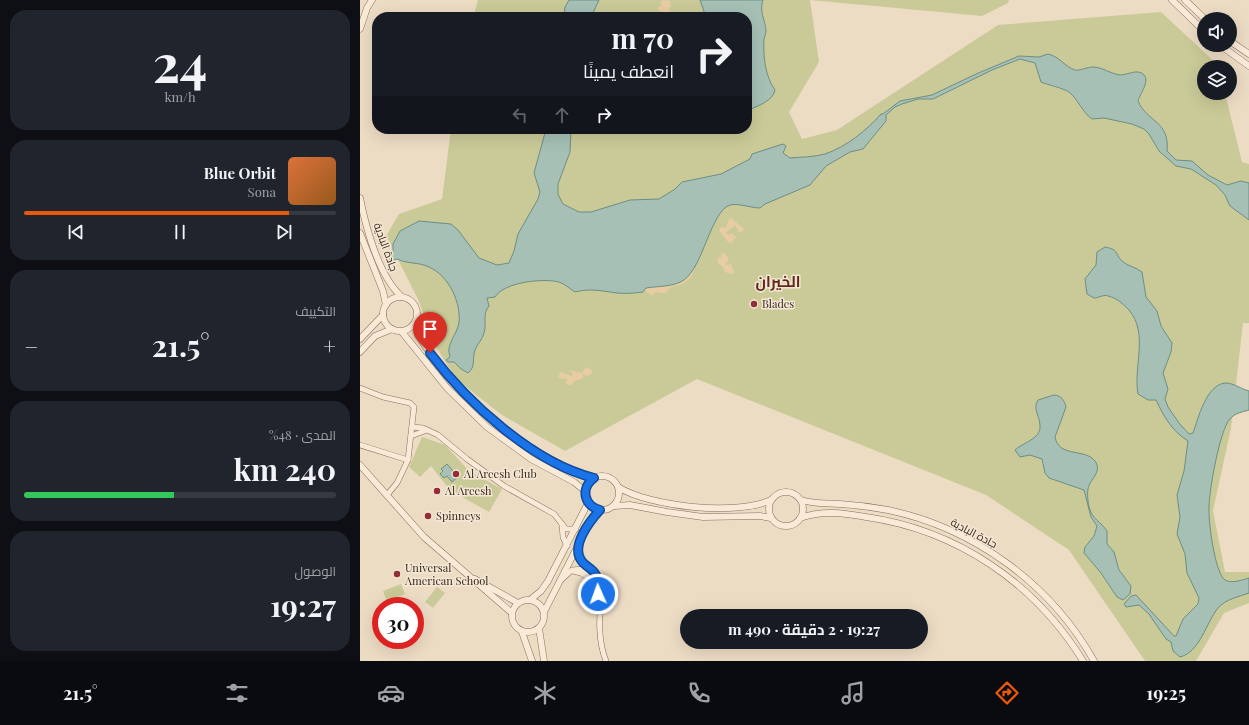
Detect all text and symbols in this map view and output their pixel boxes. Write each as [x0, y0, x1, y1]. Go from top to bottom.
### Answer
map controls [1197, 12, 1237, 100]
button: sound [1197, 12, 1237, 52]
text: 70 m [611, 19, 674, 56]
text: 24 [153, 27, 207, 96]
icon: right [688, 28, 740, 80]
text: انعطف يمينًا [583, 59, 674, 83]
button: layers [1197, 60, 1237, 100]
text: km/h [164, 88, 196, 105]
icon: left [509, 104, 531, 126]
icon: ahead [551, 104, 573, 126]
icon: right [593, 104, 615, 126]
text: Blue Orbit [204, 163, 276, 183]
text: Sona [248, 183, 276, 200]
street label: جادة البادية [371, 220, 402, 273]
icon: previous [65, 221, 87, 243]
icon: pause [169, 221, 191, 243]
icon: next [273, 221, 295, 243]
district label: الخيران [756, 271, 800, 291]
place label: Blades [762, 296, 794, 311]
marker: Blades [749, 299, 759, 309]
text: التكييف [295, 302, 336, 319]
pin [413, 312, 447, 353]
icon: arrive [419, 318, 441, 340]
text: 21.5° [152, 325, 210, 365]
text: − [24, 331, 38, 361]
text: + [323, 331, 336, 361]
text: المدى · 48% [269, 426, 336, 443]
text: 240 km [233, 449, 336, 489]
place label: Al Areesh Club [463, 466, 537, 481]
marker: Al Areesh Club [451, 469, 461, 479]
place label: Al Areesh [444, 483, 492, 498]
marker: Al Areesh [432, 486, 442, 496]
place label: Spinneys [436, 508, 481, 523]
marker: Spinneys [423, 511, 433, 521]
street label: جادة البادية [948, 514, 1000, 551]
place label: Universal American School [404, 560, 488, 588]
text: الوصول [295, 562, 336, 579]
marker: Universal American School [392, 569, 402, 579]
position arrow [577, 573, 619, 615]
text: 19:27 [270, 585, 336, 625]
speed limit sign: 30 [372, 597, 424, 649]
text: 19:27 · 2 دقيقة · 490 m [728, 619, 880, 639]
icon: filters [223, 679, 251, 707]
icon: car [377, 679, 405, 707]
icon: climate [531, 679, 559, 707]
icon: phone [685, 679, 713, 707]
icon: music [839, 679, 867, 707]
icon: directions [993, 679, 1021, 707]
text: 21.5° [63, 681, 98, 705]
text: 19:25 [1146, 681, 1186, 705]

